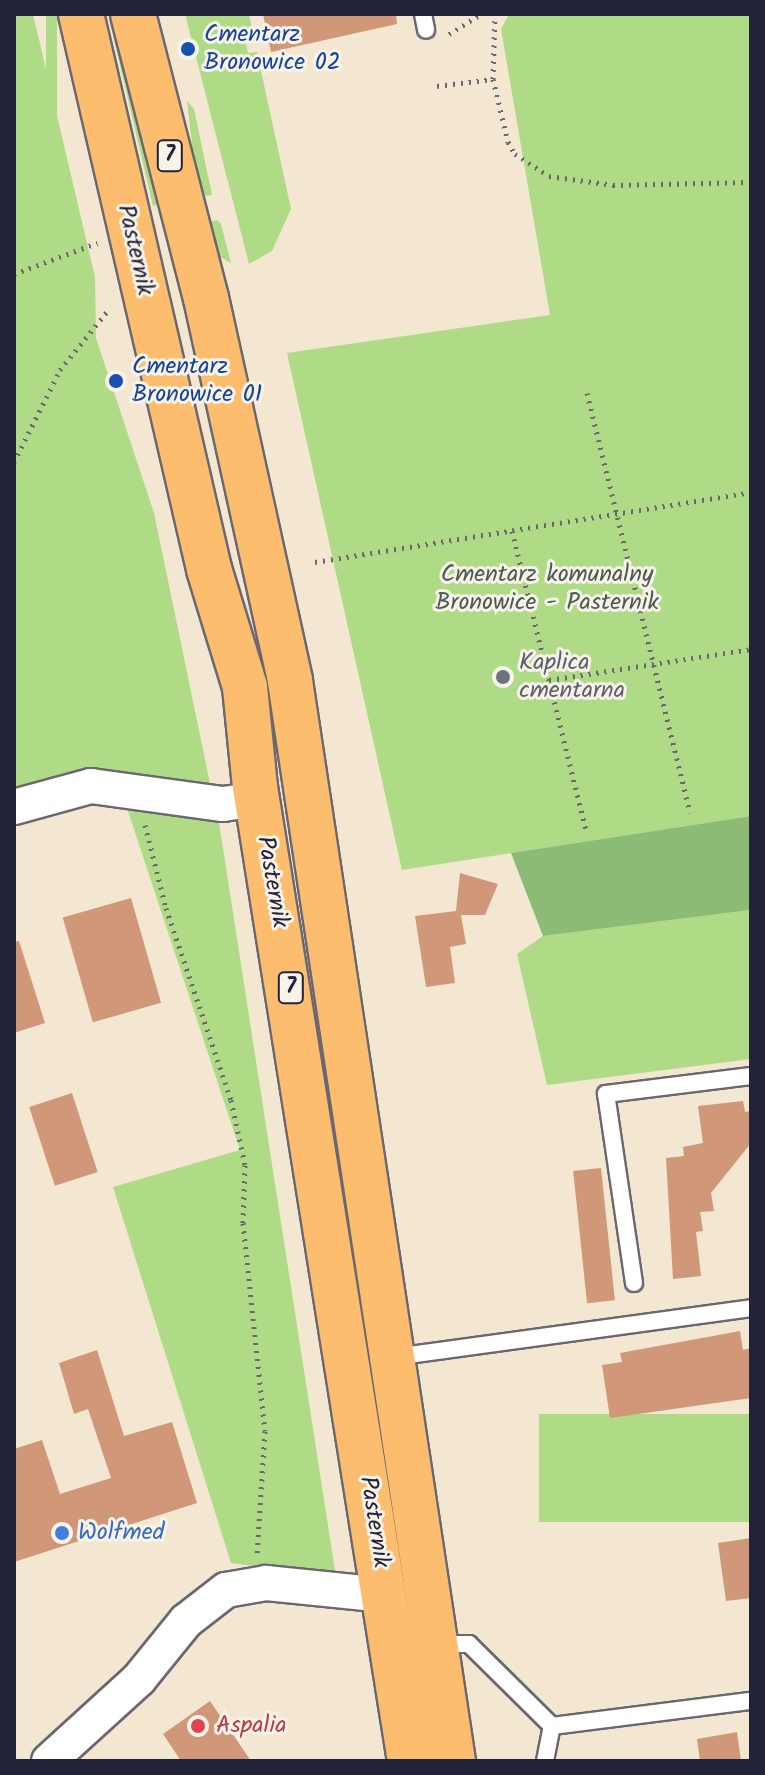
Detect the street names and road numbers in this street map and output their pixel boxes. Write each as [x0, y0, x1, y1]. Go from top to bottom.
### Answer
road number: 7 [156, 138, 184, 174]
street label: Pasternik [111, 202, 159, 298]
street label: Pasternik [250, 834, 294, 930]
road number: 7 [277, 970, 305, 1006]
street label: Pasternik [353, 1474, 395, 1570]

